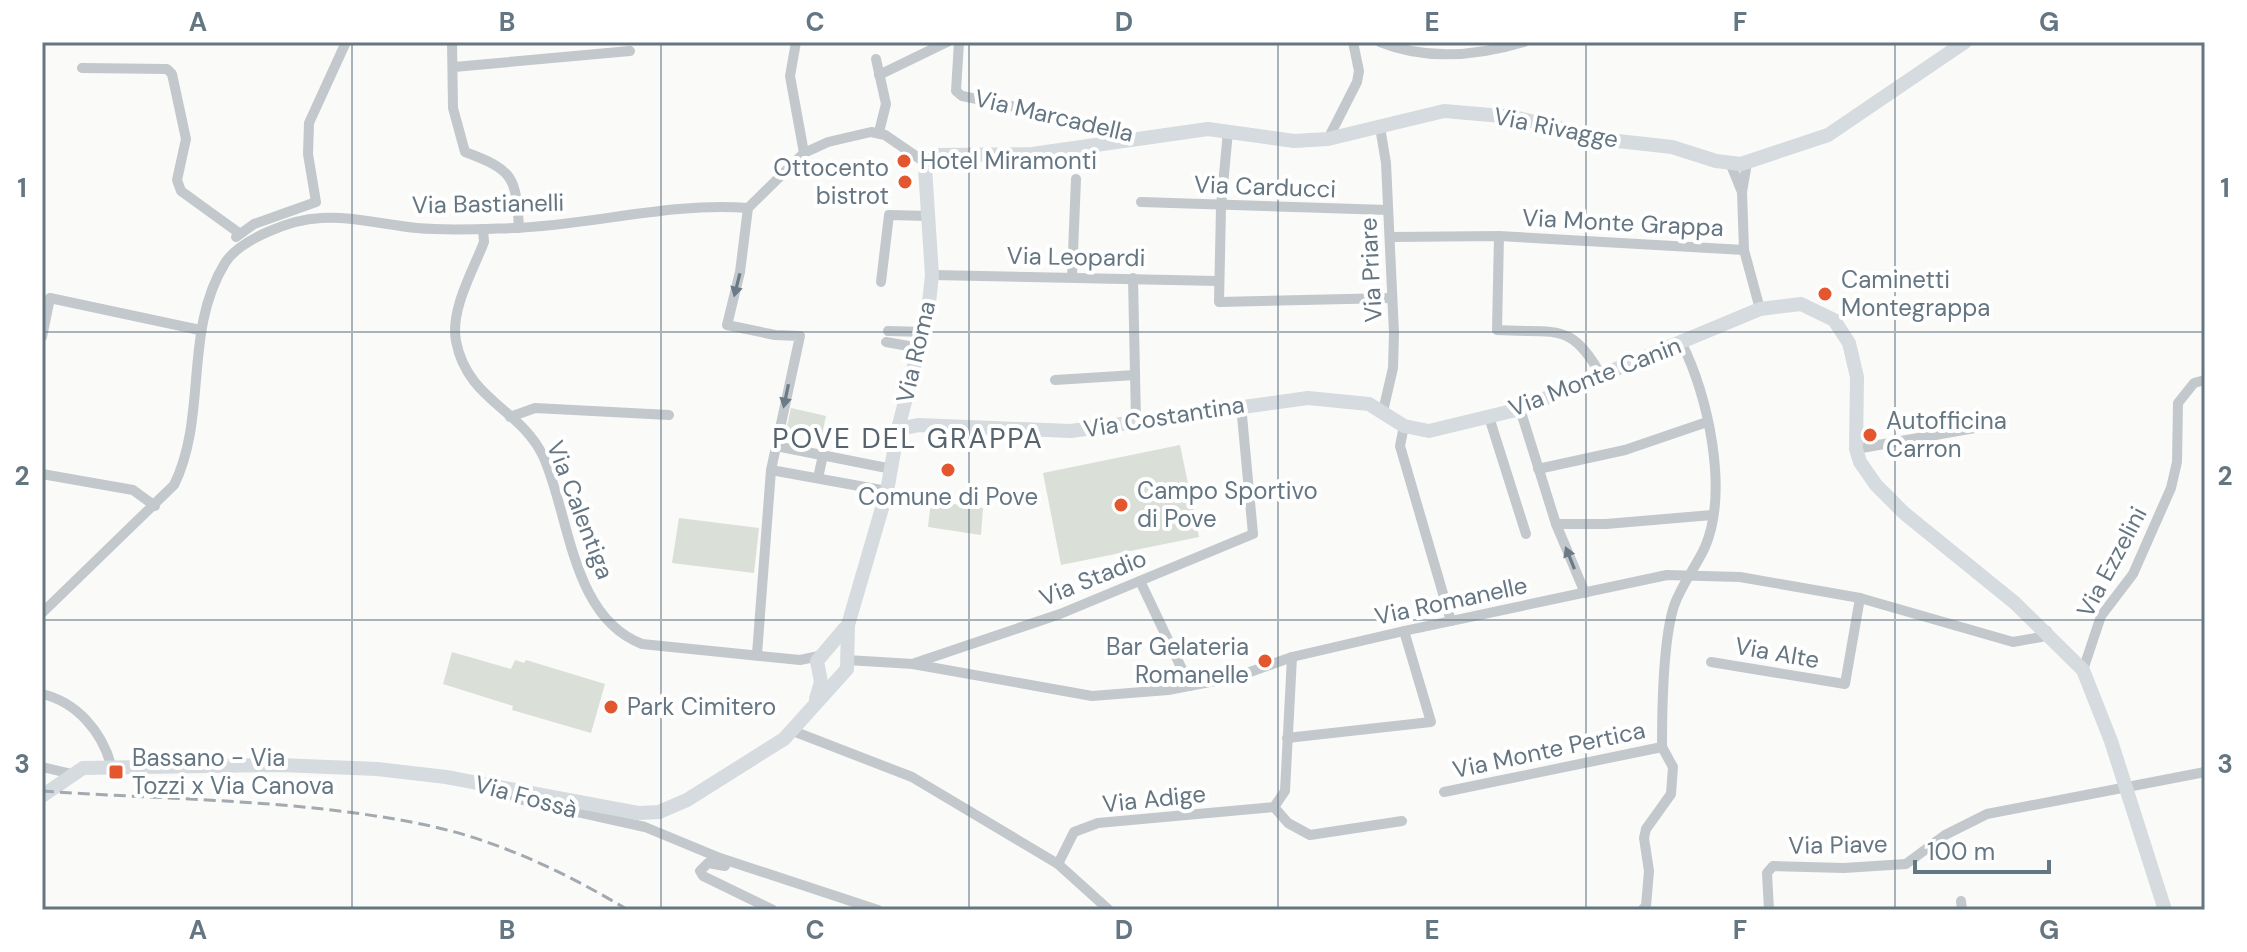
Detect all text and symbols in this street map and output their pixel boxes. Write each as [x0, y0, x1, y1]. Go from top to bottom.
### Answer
text: A [189, 5, 207, 39]
text: B [499, 5, 515, 39]
text: C [805, 5, 825, 39]
text: D [1115, 5, 1133, 39]
text: E [1424, 5, 1440, 39]
text: F [1733, 5, 1747, 39]
text: G [2039, 5, 2059, 39]
street label: Via Marcadella [972, 82, 1137, 149]
street label: Via Rivagge [1491, 100, 1621, 155]
place label: Hotel Miramonti [920, 145, 1097, 176]
place label: Ottocento bistrot [773, 152, 889, 211]
marker: Hotel Miramonti [895, 152, 913, 170]
street label: Via Carducci [1194, 169, 1336, 204]
text: 1 [17, 171, 27, 205]
text: 1 [2220, 171, 2230, 205]
marker: Ottocento bistrot [896, 173, 914, 191]
street label: Via Bastianelli [412, 187, 564, 220]
street label: Via Monte Grappa [1521, 202, 1725, 243]
street label: Via Priare [1352, 217, 1389, 323]
street label: Via Leopardi [1006, 240, 1146, 273]
place label: Caminetti Montegrappa [1841, 264, 1990, 323]
one-way arrow [730, 272, 742, 297]
marker: Caminetti Montegrappa [1816, 285, 1834, 303]
street label: Via Roma [889, 298, 942, 406]
street label: Via Monte Canin [1504, 329, 1685, 424]
one-way arrow [779, 384, 792, 409]
street label: Via Costantina [1081, 388, 1247, 445]
place label: Autofficina Carron [1886, 405, 2007, 464]
district label: POVE DEL GRAPPA [772, 420, 1044, 457]
marker: Autofficina Carron [1861, 426, 1879, 444]
street label: Via Calentiga [540, 436, 621, 583]
text: 2 [14, 459, 30, 493]
text: 2 [2217, 459, 2233, 493]
marker: Comune di Pove [939, 461, 957, 479]
place label: Campo Sportivo di Pove [1137, 475, 1318, 534]
place label: Comune di Pove [858, 481, 1038, 512]
marker: Campo Sportivo di Pove [1112, 496, 1130, 514]
street label: Via Ezzelini [2069, 501, 2154, 623]
street label: Via Stadio [1035, 542, 1151, 613]
one-way arrow [1563, 546, 1576, 570]
street label: Via Romanelle [1372, 569, 1530, 632]
street label: Via Alte [1732, 630, 1822, 675]
place label: Bar Gelateria Romanelle [1106, 631, 1249, 690]
marker: Bar Gelateria Romanelle [1256, 652, 1274, 670]
place label: Park Cimitero [627, 691, 776, 722]
marker: Park Cimitero [602, 698, 620, 716]
street label: Via Monte Pertica [1450, 714, 1648, 785]
place label: Bassano - Via Tozzi x Via Canova [132, 742, 334, 801]
text: 3 [14, 747, 30, 781]
text: 3 [2217, 747, 2233, 781]
marker: Bassano - Via Tozzi x Via Canova [107, 763, 125, 781]
street label: Via Fossà [471, 768, 581, 825]
street label: Via Adige [1101, 778, 1207, 819]
scale bar [1915, 824, 2049, 874]
street label: Via Piave [1788, 828, 1888, 861]
text: 100 m [1927, 836, 1995, 867]
text: A [189, 913, 207, 947]
text: B [499, 913, 515, 947]
text: C [805, 913, 825, 947]
text: D [1115, 913, 1133, 947]
text: E [1424, 913, 1440, 947]
text: F [1733, 913, 1747, 947]
text: G [2039, 913, 2059, 947]

